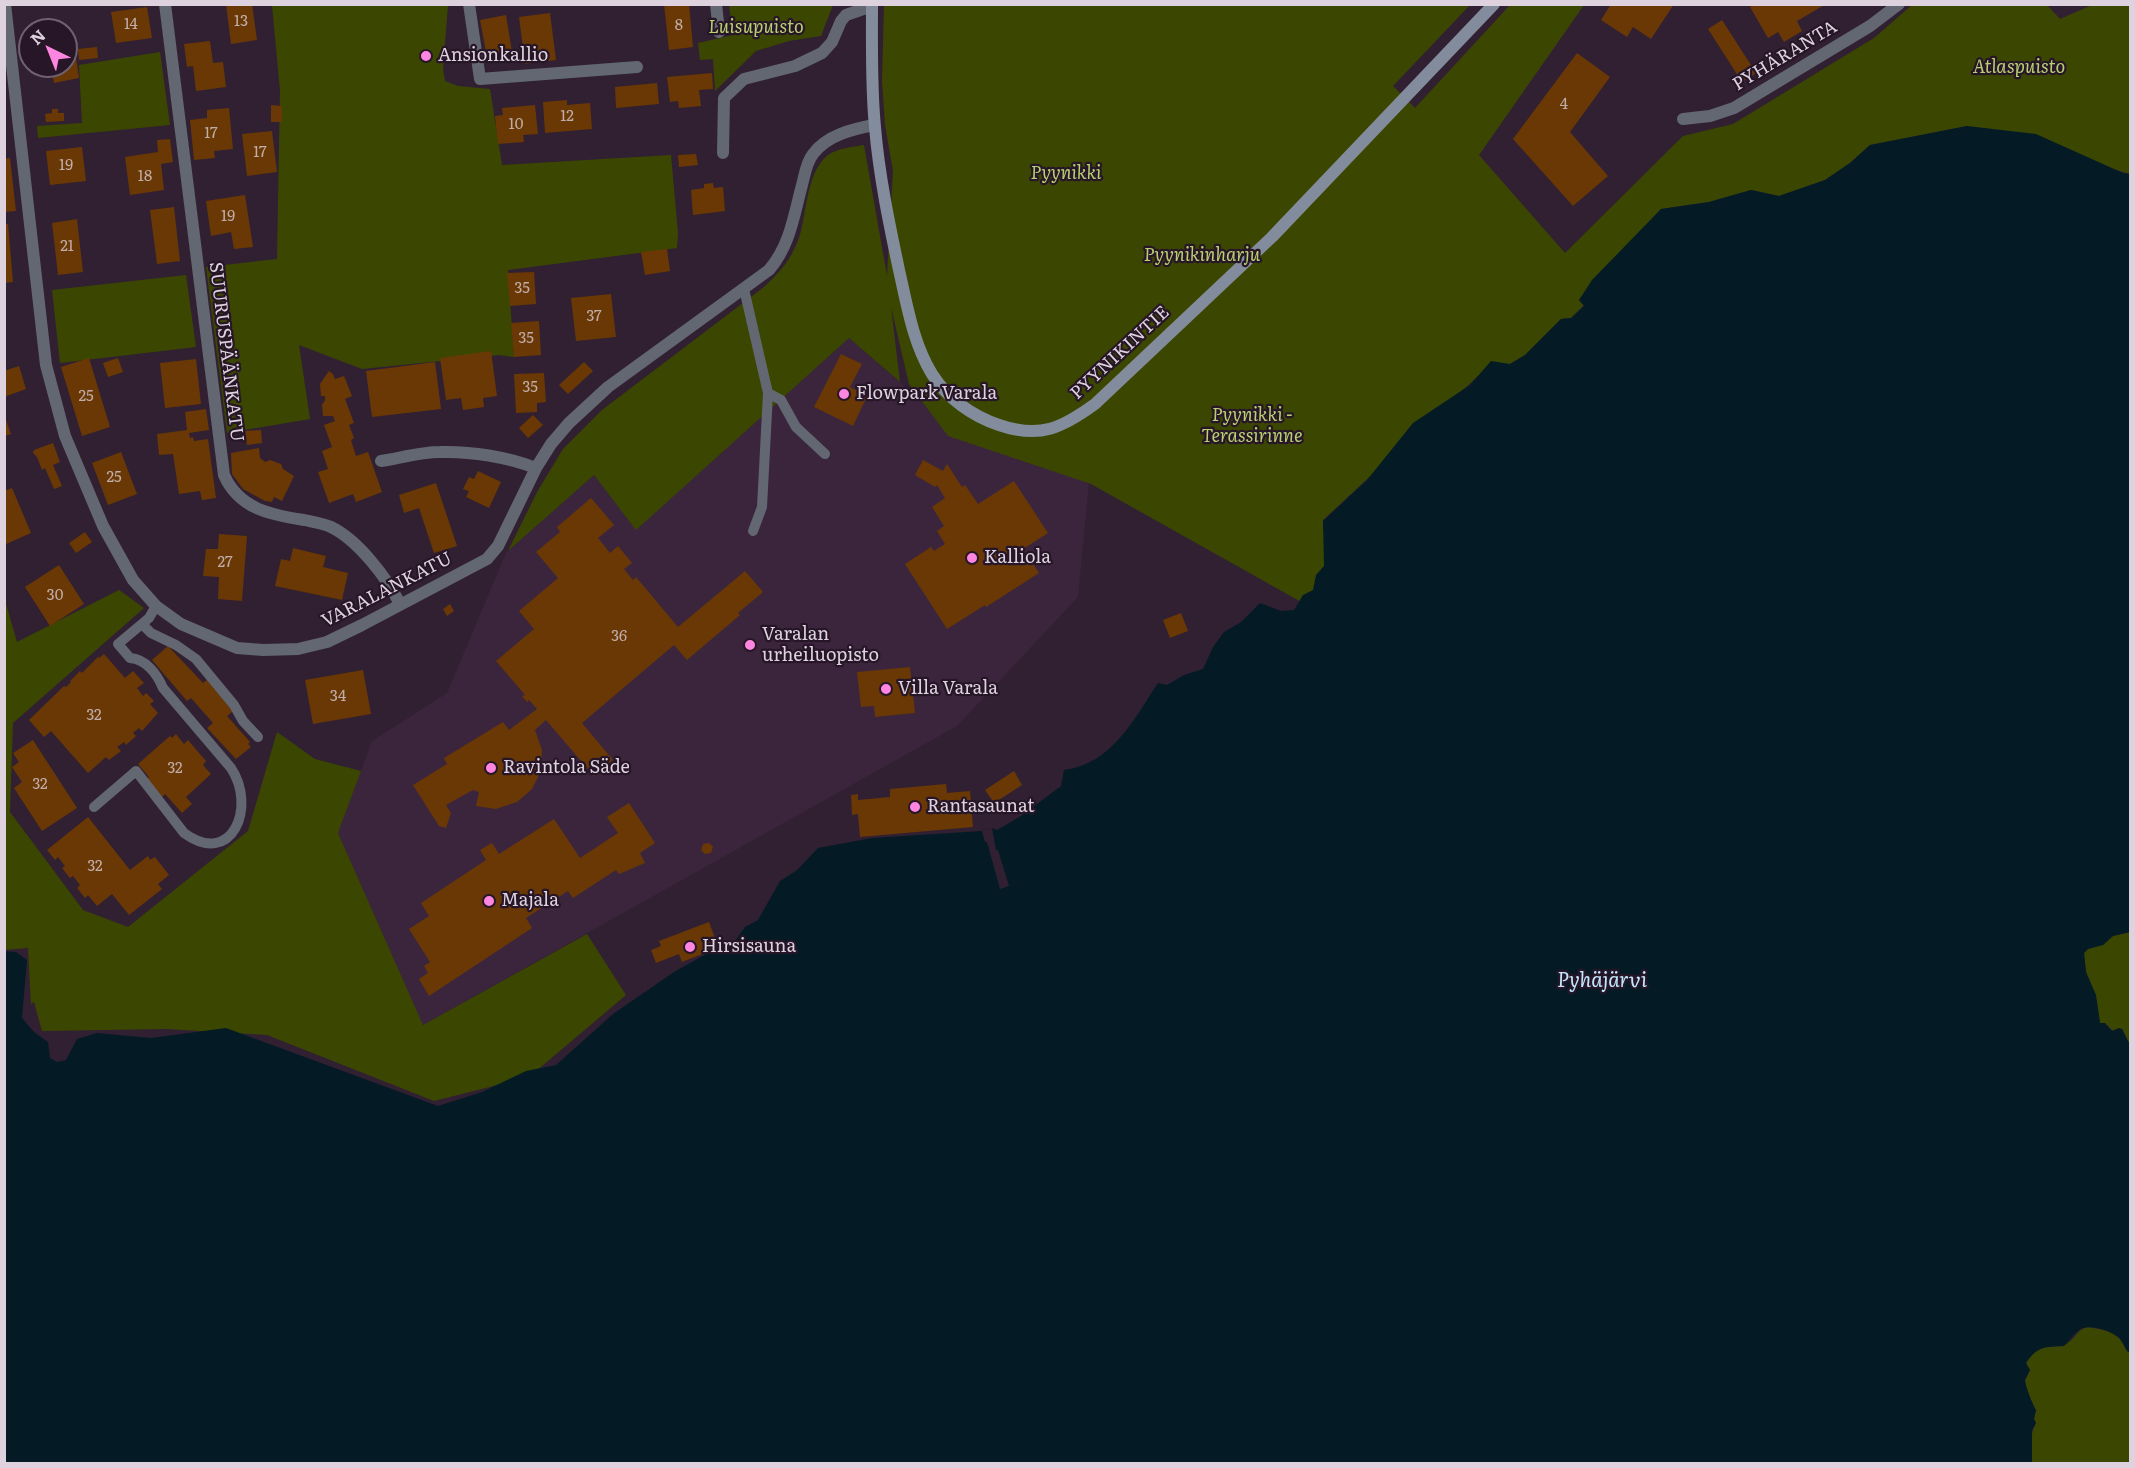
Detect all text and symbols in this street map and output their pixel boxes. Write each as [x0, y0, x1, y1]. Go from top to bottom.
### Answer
house number: 13 [234, 13, 248, 31]
house number: 14 [124, 16, 138, 34]
street label: PYHÄRANTA [1729, 16, 1841, 96]
house number: 8 [675, 17, 683, 35]
park label: Luisupuisto [708, 17, 804, 39]
north arrow [18, 18, 78, 78]
text: N [24, 23, 50, 50]
place label: Ansionkallio [438, 45, 548, 67]
marker: Ansionkallio [419, 49, 433, 63]
park label: Atlaspuisto [1973, 57, 2065, 79]
house number: 4 [1560, 96, 1568, 114]
house number: 12 [560, 108, 574, 126]
house number: 10 [509, 116, 523, 134]
house number: 17 [204, 125, 218, 143]
house number: 17 [253, 144, 267, 162]
house number: 19 [59, 157, 73, 175]
park label: Pyynikki [1031, 163, 1101, 185]
house number: 18 [138, 168, 152, 186]
house number: 19 [221, 208, 235, 226]
house number: 21 [60, 238, 74, 256]
park label: Pyynikinharju [1144, 245, 1260, 267]
street label: SUURUSPÄÄNKATU [204, 261, 248, 443]
house number: 35 [514, 280, 530, 298]
street label: PYYNIKINTIE [1066, 302, 1174, 404]
house number: 37 [586, 308, 602, 326]
house number: 35 [518, 330, 534, 348]
house number: 35 [522, 379, 538, 397]
place label: Flowpark Varala [856, 383, 997, 405]
marker: Flowpark Varala [837, 387, 851, 401]
house number: 25 [78, 388, 94, 406]
park label: Pyynikki - Terassirinne [1202, 405, 1302, 448]
house number: 25 [106, 469, 122, 487]
place label: Kalliola [984, 547, 1051, 569]
street label: VARALANKATU [318, 548, 456, 632]
marker: Kalliola [965, 551, 979, 565]
house number: 27 [217, 554, 233, 572]
house number: 30 [47, 587, 63, 605]
place label: Varalan urheiluopisto [762, 624, 879, 666]
house number: 36 [611, 628, 627, 646]
marker: Varalan urheiluopisto [743, 638, 757, 652]
place label: Villa Varala [898, 678, 998, 700]
marker: Villa Varala [879, 682, 893, 696]
house number: 34 [330, 688, 346, 706]
house number: 32 [86, 707, 102, 725]
place label: Ravintola Säde [503, 757, 630, 779]
house number: 32 [167, 760, 183, 778]
marker: Ravintola Säde [484, 761, 498, 775]
house number: 32 [32, 776, 48, 794]
place label: Rantasaunat [927, 796, 1034, 818]
marker: Rantasaunat [908, 800, 922, 814]
house number: 32 [87, 858, 103, 876]
place label: Majala [501, 890, 559, 912]
marker: Majala [482, 894, 496, 908]
place label: Hirsisauna [702, 936, 796, 958]
marker: Hirsisauna [683, 940, 697, 954]
water label: Pyhäjärvi [1557, 969, 1647, 993]

